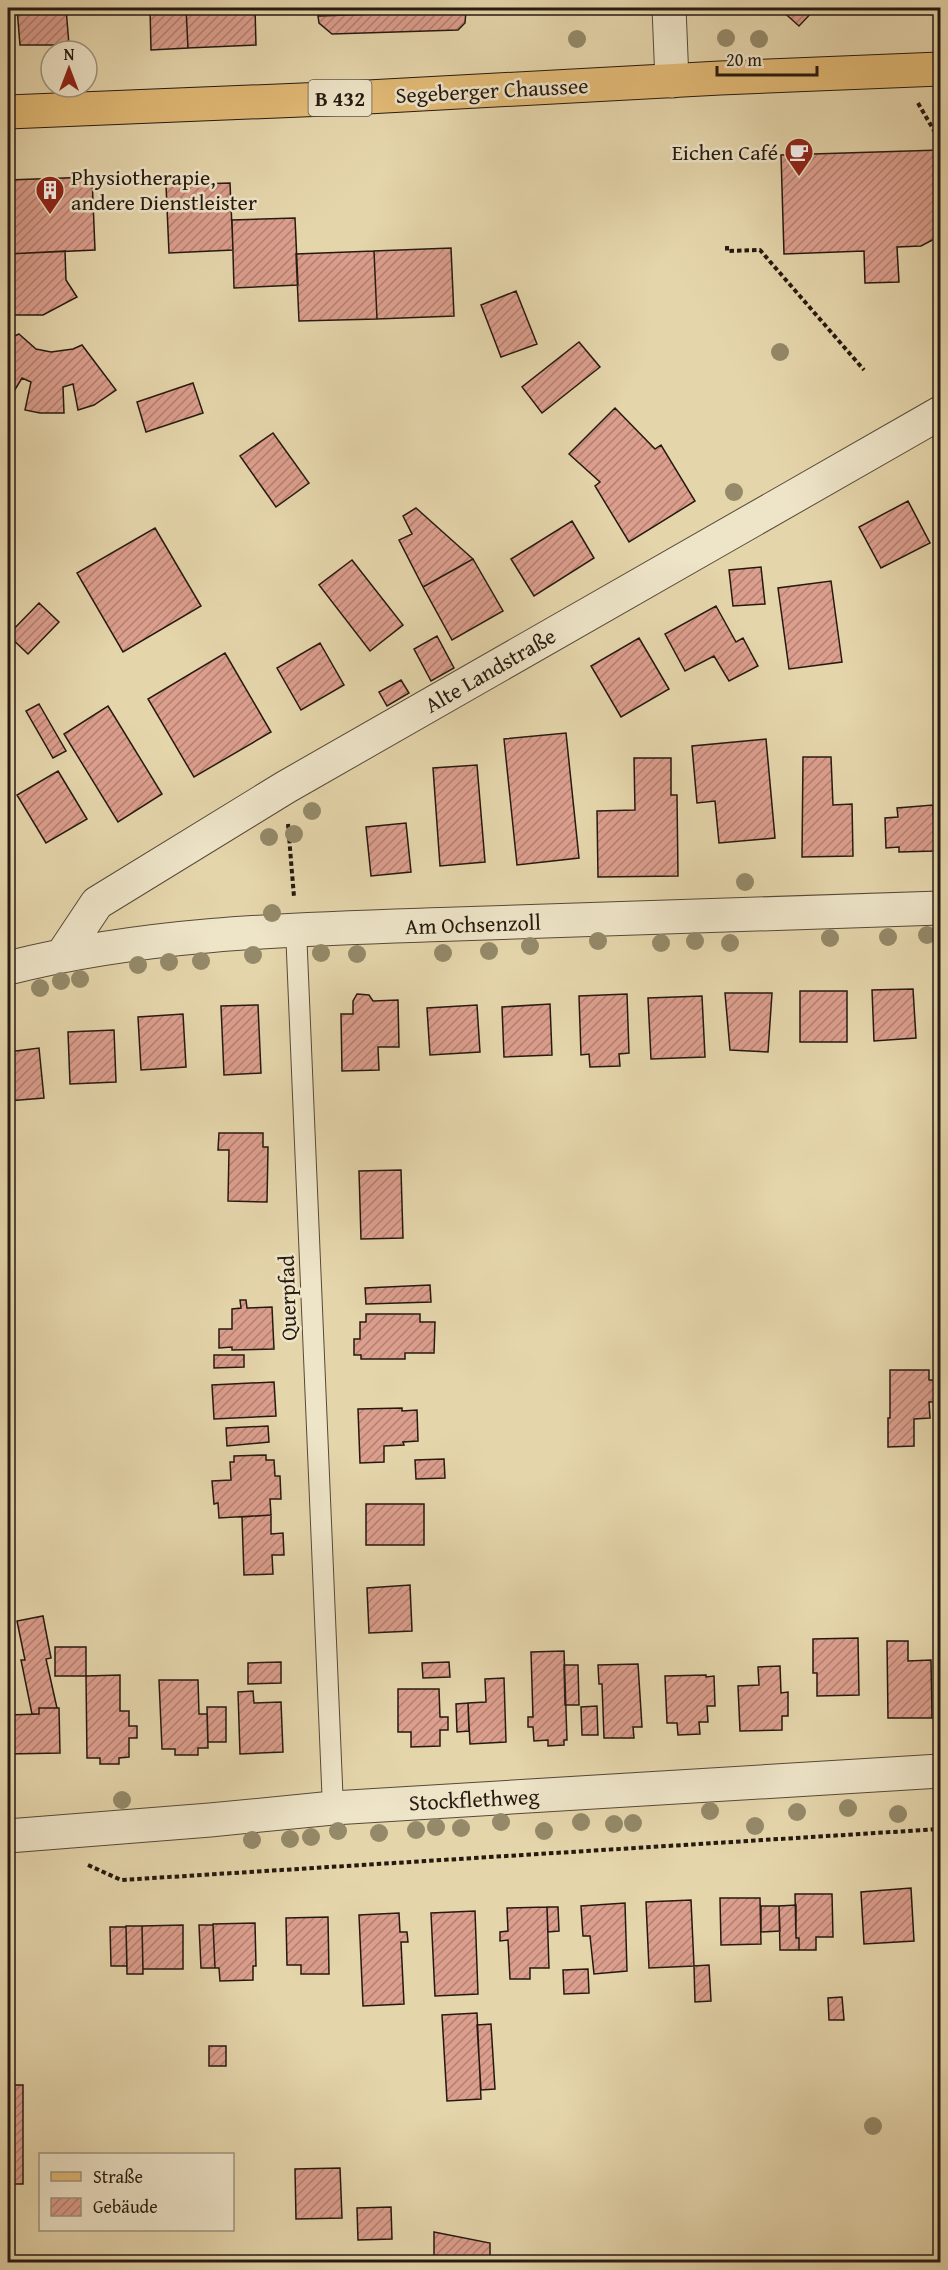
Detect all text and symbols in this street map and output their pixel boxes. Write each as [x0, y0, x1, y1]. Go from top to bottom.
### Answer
north arrow [39, 39, 99, 99]
scale bar [717, 39, 818, 77]
text: N [64, 42, 75, 66]
text: 20 m [726, 46, 762, 73]
street label: Segeberger Chaussee [395, 69, 589, 111]
road number: B 432 [308, 80, 372, 116]
place label: Eichen Café [672, 136, 778, 168]
cafe icon: Eichen Café [783, 136, 815, 178]
place label: Physiotherapie, andere Dienstleister [71, 161, 257, 218]
building icon: Physiotherapie, andere Dienstleister [34, 174, 66, 216]
street label: Alte Landstraße [418, 619, 562, 721]
street label: Am Ochsenzoll [405, 906, 541, 942]
street label: Querpfad [270, 1254, 304, 1341]
street label: Stockflethweg [408, 1780, 540, 1818]
legend [39, 2153, 234, 2231]
text: Straße [93, 2163, 143, 2190]
text: Gebäude [93, 2193, 158, 2220]

